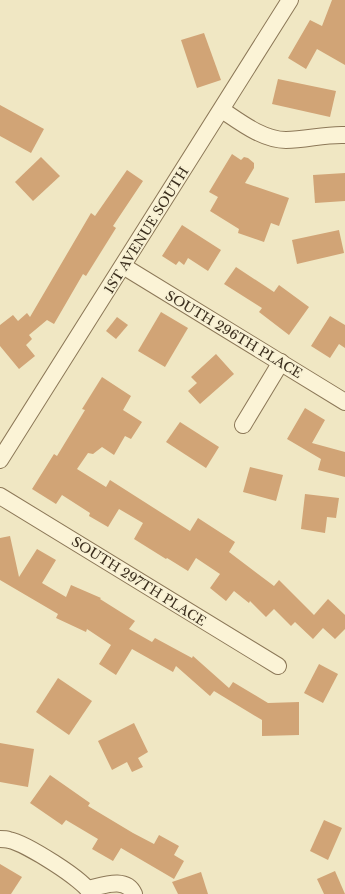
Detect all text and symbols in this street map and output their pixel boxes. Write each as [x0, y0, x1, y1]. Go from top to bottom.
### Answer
street label: 1ST AVENUE SOUTH [100, 164, 192, 297]
street label: SOUTH 296TH PLACE [162, 287, 305, 382]
street label: SOUTH 297TH PLACE [68, 533, 209, 630]

